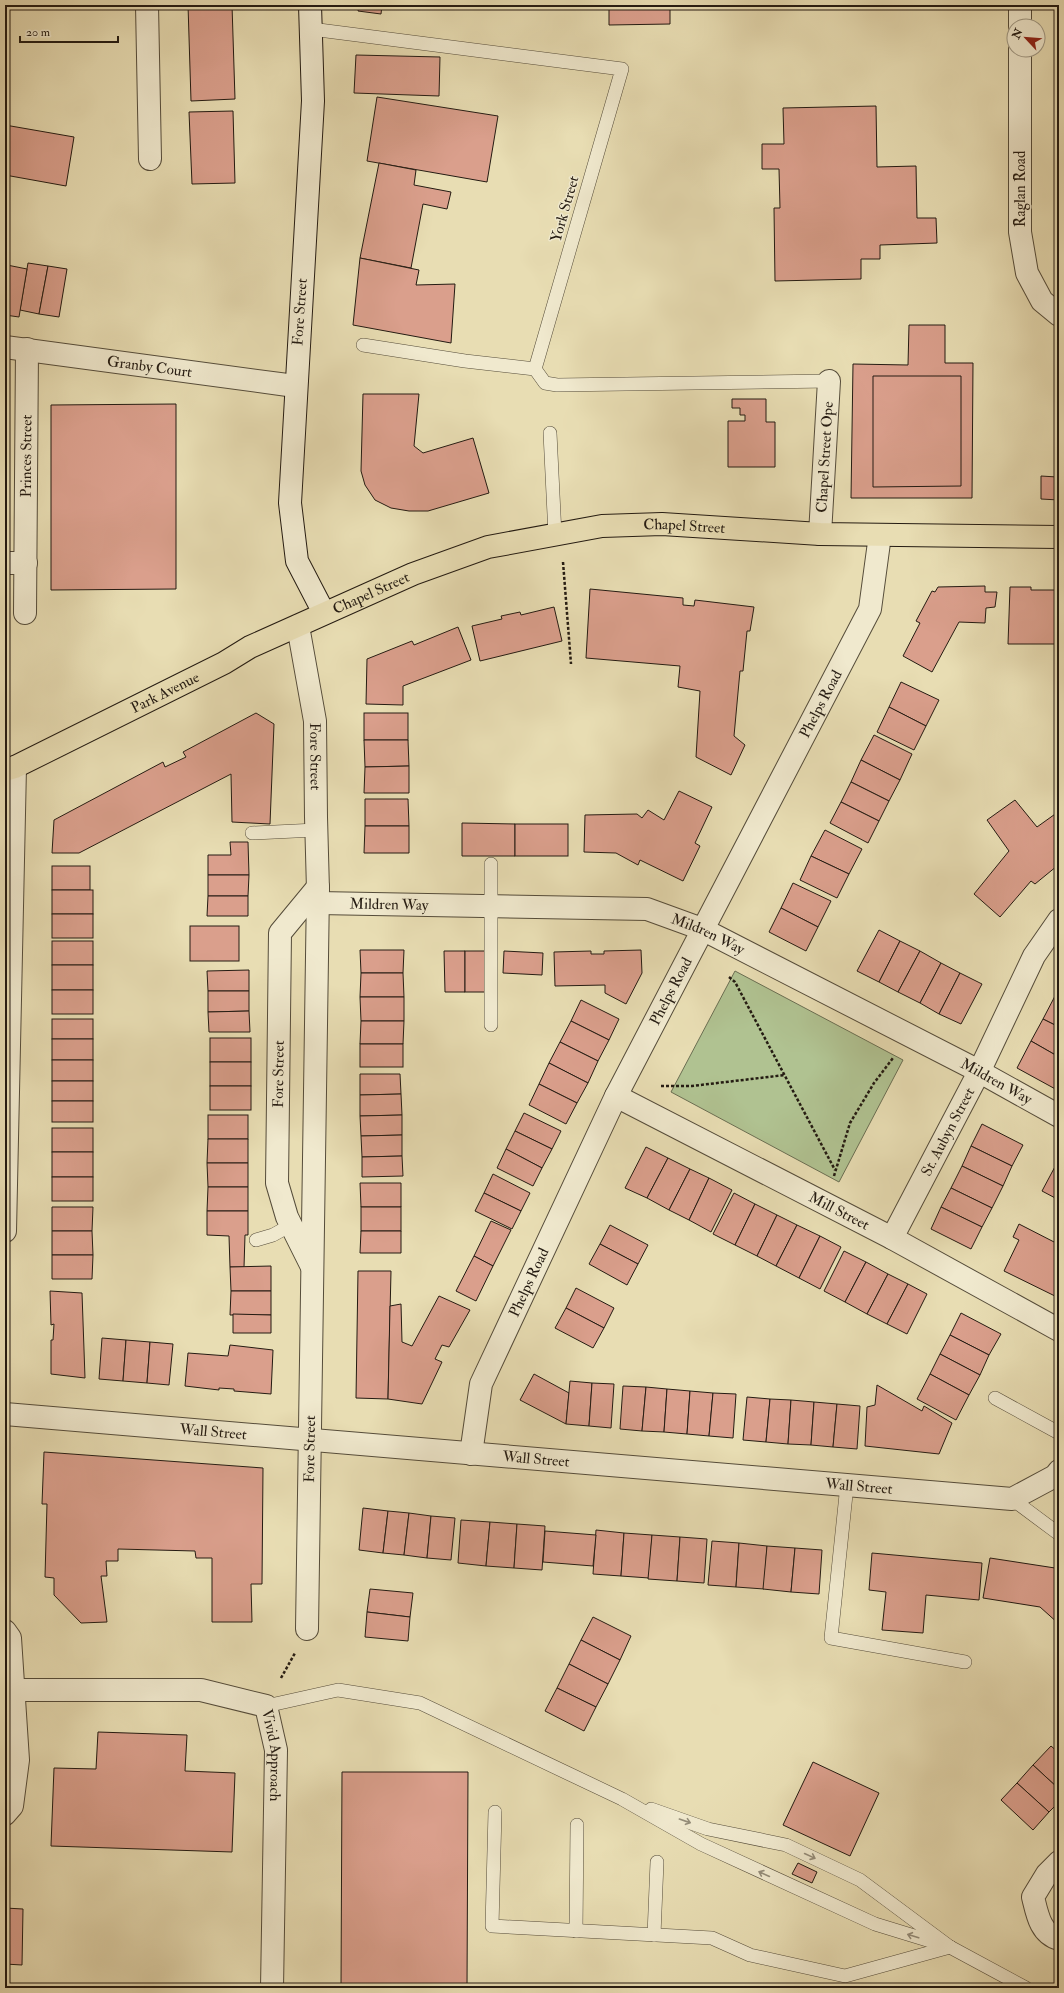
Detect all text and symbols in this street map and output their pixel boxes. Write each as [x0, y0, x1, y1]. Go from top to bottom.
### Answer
scale bar [20, 18, 118, 44]
north arrow [1006, 18, 1046, 58]
text: 20 m [26, 25, 51, 40]
text: N [1009, 26, 1026, 42]
street label: Raglan Road [1011, 150, 1030, 227]
street label: York Street [546, 174, 584, 244]
street label: Fore Street [288, 278, 312, 346]
street label: Granby Court [106, 351, 193, 382]
street label: Chapel Street Ope [812, 401, 838, 513]
street label: Princes Street [16, 414, 36, 497]
street label: Chapel Street [643, 514, 726, 537]
street label: Chapel Street [330, 567, 412, 618]
street label: Phelps Road [795, 666, 846, 741]
street label: Park Avenue [128, 667, 202, 717]
street label: Fore Street [306, 723, 325, 790]
street label: Mildren Way [349, 894, 429, 915]
street label: Mildren Way [669, 909, 748, 959]
street label: Phelps Road [645, 953, 697, 1028]
street label: Fore Street [268, 1040, 288, 1108]
street label: Mildren Way [957, 1054, 1036, 1109]
street label: St. Aubyn Street [917, 1084, 979, 1179]
street label: Mill Street [806, 1187, 873, 1234]
street label: Phelps Road [504, 1244, 553, 1320]
street label: Fore Street [300, 1415, 320, 1483]
street label: Wall Street [178, 1419, 248, 1444]
street label: Wall Street [501, 1446, 571, 1471]
street label: Wall Street [824, 1474, 893, 1498]
street label: Vivid Approach [258, 1707, 286, 1802]
one-way arrow [679, 1817, 691, 1825]
one-way arrow [803, 1853, 815, 1860]
one-way arrow [759, 1869, 771, 1877]
one-way arrow [907, 1932, 920, 1939]

